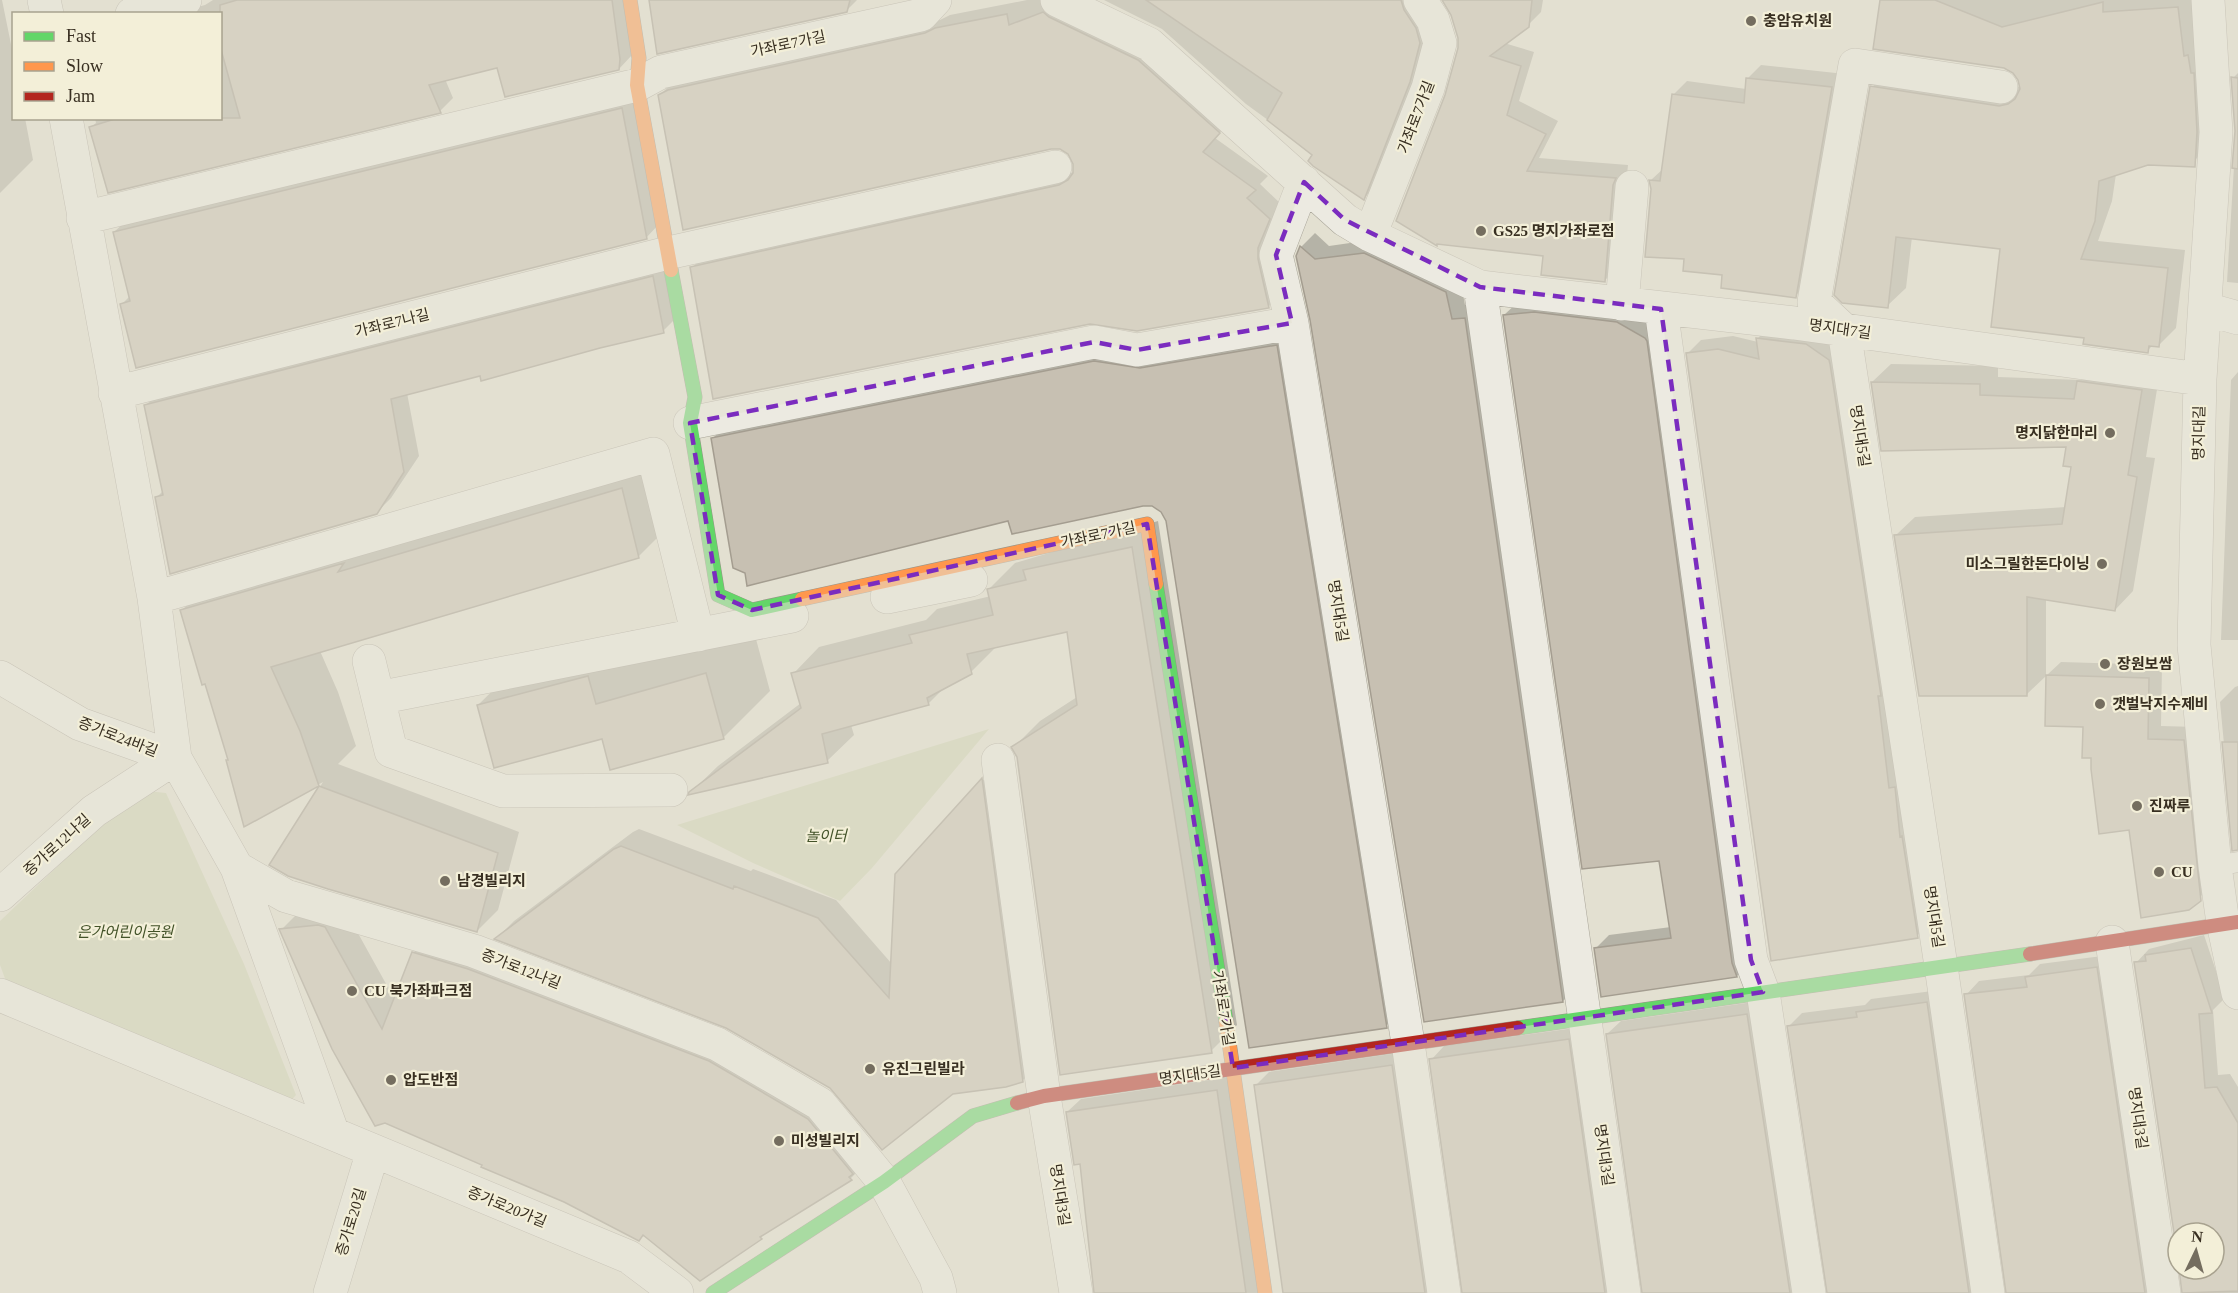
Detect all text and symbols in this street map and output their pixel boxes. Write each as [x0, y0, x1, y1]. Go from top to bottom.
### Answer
legend [12, 12, 222, 120]
place label: 충암유치원 [1763, 13, 1832, 29]
marker: 충암유치원 [1744, 14, 1758, 28]
text: Fast [66, 26, 96, 46]
street label: 가좌로7가길 [749, 28, 827, 60]
text: Slow [66, 56, 103, 76]
street label: 가좌로7가길 [1395, 78, 1437, 156]
text: Jam [66, 86, 95, 106]
place label: GS25 명지가좌로점 [1493, 223, 1615, 239]
marker: GS25 명지가좌로점 [1474, 224, 1488, 238]
street label: 가좌로7나길 [353, 306, 431, 340]
street label: 명지대7길 [1808, 317, 1872, 341]
street label: 명지대5길 [1847, 404, 1873, 468]
street label: 명지대길 [2191, 405, 2207, 461]
place label: 명지닭한마리 [2015, 425, 2098, 441]
marker: 명지닭한마리 [2103, 426, 2117, 440]
street label: 가좌로7가길 [1059, 519, 1137, 551]
place label: 미소그릴한돈다이닝 [1966, 556, 2090, 572]
marker: 미소그릴한돈다이닝 [2095, 557, 2109, 571]
street label: 명지대5길 [1325, 579, 1351, 643]
place label: 장원보쌈 [2117, 656, 2172, 672]
marker: 장원보쌈 [2098, 657, 2112, 671]
place label: 갯벌낙지수제비 [2112, 696, 2209, 712]
marker: 갯벌낙지수제비 [2093, 697, 2107, 711]
street label: 증가로24바길 [76, 714, 160, 760]
place label: 진짜루 [2149, 798, 2191, 814]
marker: 진짜루 [2130, 799, 2144, 813]
street label: 증가로12나길 [20, 811, 94, 879]
park label: 놀이터 [805, 828, 849, 844]
place label: CU [2171, 864, 2193, 880]
marker: CU [2152, 865, 2166, 879]
place label: 남경빌리지 [457, 873, 526, 889]
marker: 남경빌리지 [438, 874, 452, 888]
street label: 명지대5길 [1921, 885, 1947, 949]
park label: 은가어린이공원 [77, 924, 174, 940]
street label: 증가로12나길 [479, 946, 563, 992]
street label: 가좌로7가길 [1209, 969, 1237, 1047]
place label: CU 북가좌파크점 [364, 983, 472, 999]
marker: CU 북가좌파크점 [345, 984, 359, 998]
place label: 유진그린빌라 [882, 1061, 965, 1077]
marker: 유진그린빌라 [863, 1062, 877, 1076]
street label: 명지대5길 [1158, 1063, 1222, 1087]
place label: 압도반점 [403, 1072, 458, 1088]
marker: 압도반점 [384, 1073, 398, 1087]
street label: 명지대3길 [2126, 1086, 2150, 1150]
street label: 명지대3길 [1592, 1123, 1616, 1187]
place label: 미성빌리지 [791, 1133, 860, 1149]
marker: 미성빌리지 [772, 1134, 786, 1148]
street label: 명지대3길 [1047, 1163, 1073, 1227]
street label: 증가로20가길 [465, 1184, 549, 1230]
street label: 증가로20길 [333, 1186, 369, 1258]
north arrow [2166, 1221, 2226, 1281]
text: N [2191, 1228, 2204, 1246]

